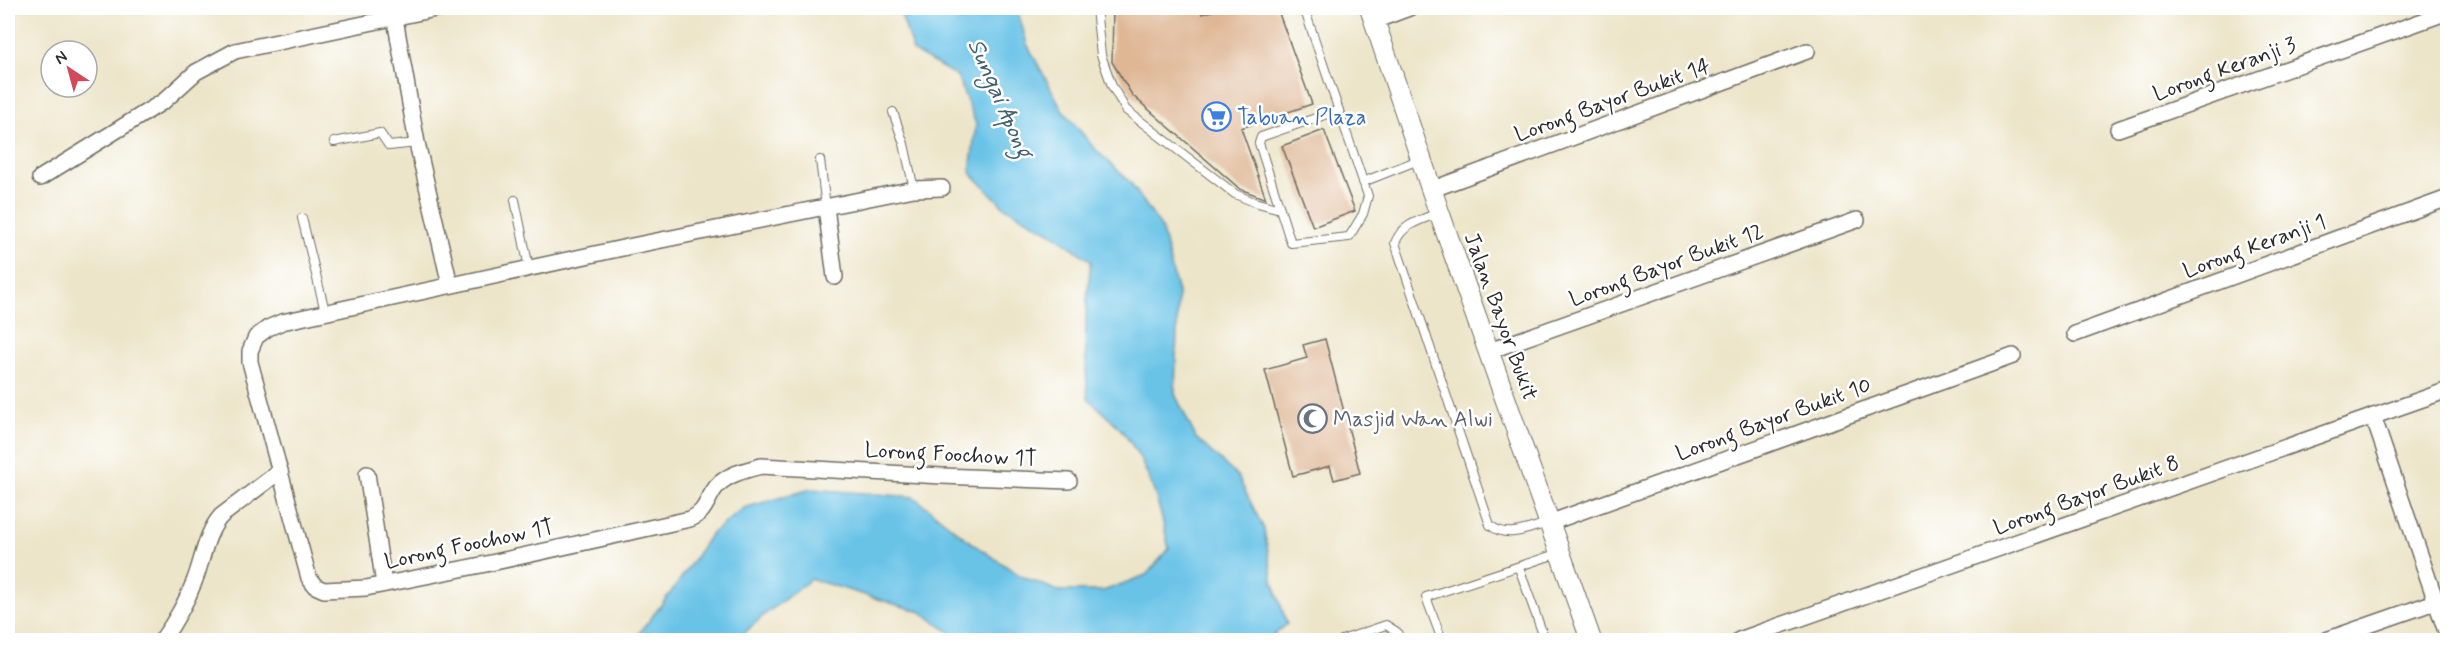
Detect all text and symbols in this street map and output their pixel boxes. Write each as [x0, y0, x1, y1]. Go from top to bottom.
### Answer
street label: Lorong Keranji 3 [2149, 31, 2301, 112]
water label: Sungai Apong [957, 34, 1041, 167]
north arrow [39, 39, 99, 99]
text: N [51, 46, 72, 70]
street label: Lorong Bayor Bukit 14 [1511, 52, 1716, 152]
supermarket icon: Tabuan Plaza [1200, 100, 1232, 132]
place label: Tabuan Plaza [1237, 104, 1367, 132]
street label: Lorong Keranji 1 [2179, 208, 2331, 289]
street label: Lorong Bayor Bukit 12 [1566, 218, 1769, 317]
street label: Jalan Bayor Bukit [1457, 229, 1543, 404]
street label: Lorong Bayor Bukit 10 [1672, 372, 1876, 471]
mosque icon: Masjid Wan Alwi [1296, 402, 1328, 434]
place label: Masjid Wan Alwi [1333, 406, 1493, 434]
street label: Lorong Foochow 1T [864, 437, 1038, 476]
street label: Lorong Bayor Bukit 8 [1990, 449, 2185, 545]
street label: Lorong Foochow 1T [382, 513, 557, 580]

